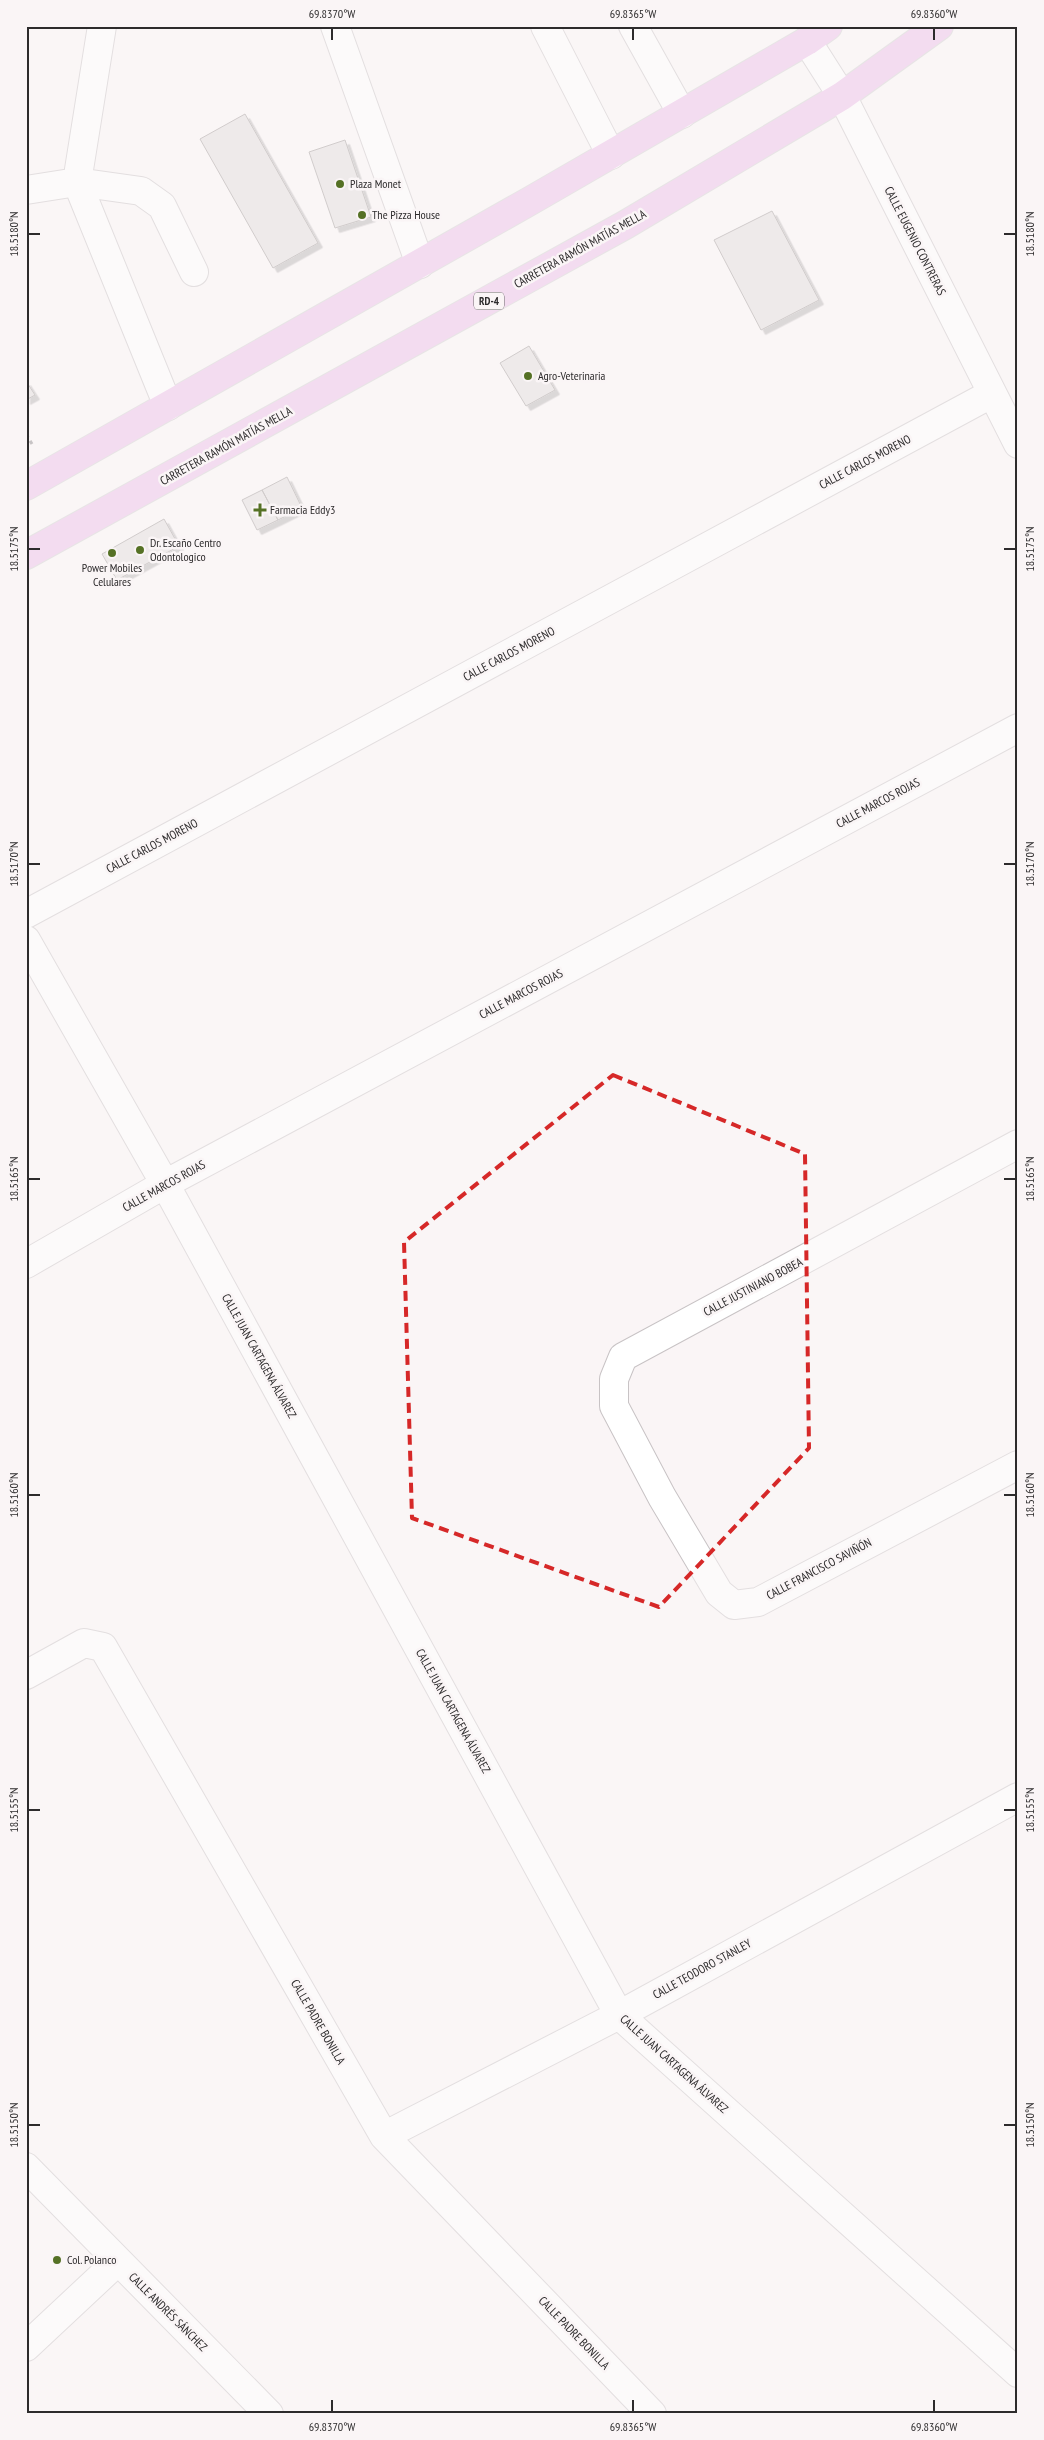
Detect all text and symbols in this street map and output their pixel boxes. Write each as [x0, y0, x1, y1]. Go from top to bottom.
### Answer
text: 69.8370°W [309, 6, 355, 21]
text: 69.8365°W [610, 6, 656, 21]
text: 69.8360°W [911, 6, 957, 21]
place label: Plaza Monet [350, 176, 402, 191]
marker: Plaza Monet [334, 178, 346, 190]
street label: CALLE EUGENIO CONTRERAS [881, 184, 949, 298]
street label: CARRETERA RAMÓN MATÍAS MELLA [511, 206, 649, 291]
place label: The Pizza House [372, 207, 440, 222]
marker: The Pizza House [356, 209, 368, 221]
text: 18.5180°N [6, 211, 21, 257]
text: 18.5180°N [1022, 211, 1037, 257]
road number: RD-4 [474, 292, 504, 310]
place label: Agro-Veterinaria [538, 368, 606, 383]
marker: Agro-Veterinaria [522, 370, 534, 382]
street label: CARRETERA RAMÓN MATÍAS MELLA [157, 403, 295, 488]
street label: CALLE CARLOS MORENO [816, 431, 914, 492]
place label: Farmacia Eddy3 [270, 502, 335, 517]
marker: Farmacia Eddy3 [254, 504, 266, 516]
text: 18.5175°N [6, 526, 21, 572]
text: 18.5175°N [1022, 526, 1037, 572]
place label: Dr. Escaño Centro Odontologico [150, 535, 221, 564]
marker: Dr. Escaño Centro Odontologico [134, 544, 146, 556]
marker: Power Mobiles Celulares [106, 547, 118, 559]
place label: Power Mobiles Celulares [82, 560, 142, 589]
street label: CALLE CARLOS MORENO [460, 623, 558, 684]
street label: CALLE MARCOS ROJAS [833, 774, 922, 831]
street label: CALLE CARLOS MORENO [103, 815, 201, 876]
text: 18.5170°N [6, 841, 21, 887]
text: 18.5170°N [1022, 841, 1037, 887]
street label: CALLE MARCOS ROJAS [476, 965, 565, 1022]
text: 18.5165°N [6, 1156, 21, 1202]
text: 18.5165°N [1022, 1156, 1037, 1202]
street label: CALLE MARCOS ROJAS [120, 1157, 208, 1215]
street label: CALLE JUSTINIANO BOBEA [701, 1254, 805, 1319]
street label: CALLE JUAN CARTAGENA ÁLVAREZ [219, 1291, 300, 1421]
text: 18.5160°N [6, 1472, 21, 1518]
text: 18.5160°N [1022, 1472, 1037, 1518]
street label: CALLE FRANCISCO SAVIÑÓN [764, 1534, 874, 1603]
street label: CALLE JUAN CARTAGENA ÁLVAREZ [413, 1646, 494, 1776]
text: 18.5155°N [6, 1787, 21, 1833]
text: 18.5155°N [1022, 1787, 1037, 1833]
street label: CALLE TEODORO STANLEY [650, 1935, 754, 2002]
street label: CALLE PADRE BONILLA [288, 1976, 349, 2067]
street label: CALLE JUAN CARTAGENA ÁLVAREZ [617, 2011, 731, 2116]
text: 18.5150°N [6, 2102, 21, 2148]
text: 18.5150°N [1022, 2102, 1037, 2148]
place label: Col. Polanco [67, 2252, 116, 2267]
marker: Col. Polanco [51, 2254, 63, 2266]
street label: CALLE ANDRÉS SÁNCHEZ [126, 2269, 211, 2354]
street label: CALLE PADRE BONILLA [536, 2293, 613, 2373]
text: 69.8370°W [309, 2419, 355, 2434]
text: 69.8365°W [610, 2419, 656, 2434]
text: 69.8360°W [911, 2419, 957, 2434]

